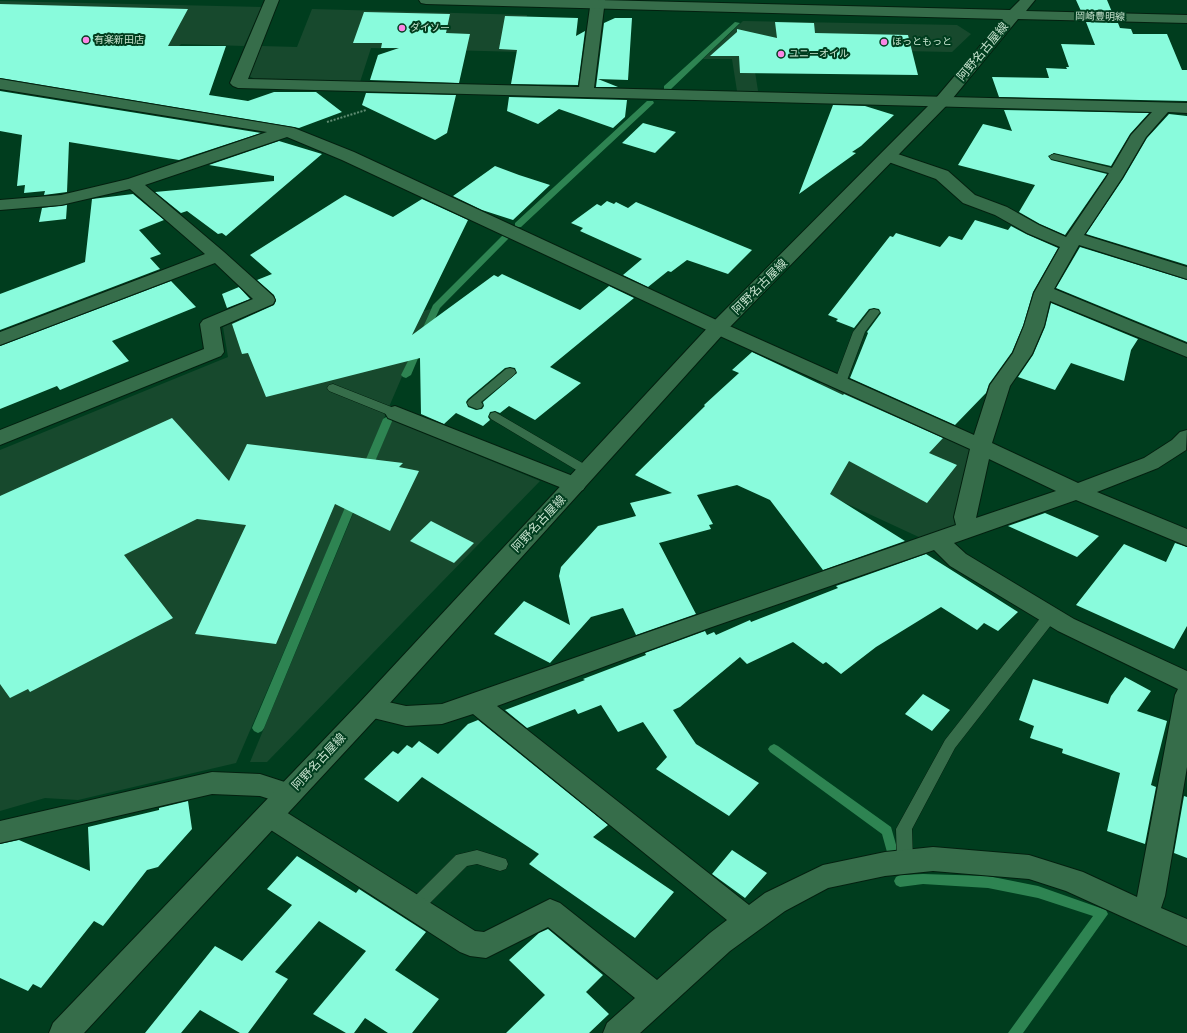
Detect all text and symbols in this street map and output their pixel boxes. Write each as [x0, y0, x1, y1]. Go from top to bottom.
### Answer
street label: 岡崎豊明線 [1075, 11, 1125, 23]
street label: 阿野名古屋線 [954, 20, 1012, 84]
place label: ダイソー [410, 22, 450, 34]
marker: ダイソー [397, 23, 407, 33]
place label: 有楽新田店 [94, 34, 144, 46]
marker: 有楽新田店 [81, 35, 91, 45]
place label: ほっともっと [892, 36, 952, 48]
marker: ほっともっと [879, 37, 889, 47]
place label: ユニーオイル [789, 48, 849, 60]
marker: ユニーオイル [776, 49, 786, 59]
street label: 阿野名古屋線 [729, 256, 791, 318]
street label: 阿野名古屋線 [509, 493, 569, 555]
street label: 阿野名古屋線 [289, 731, 349, 793]

